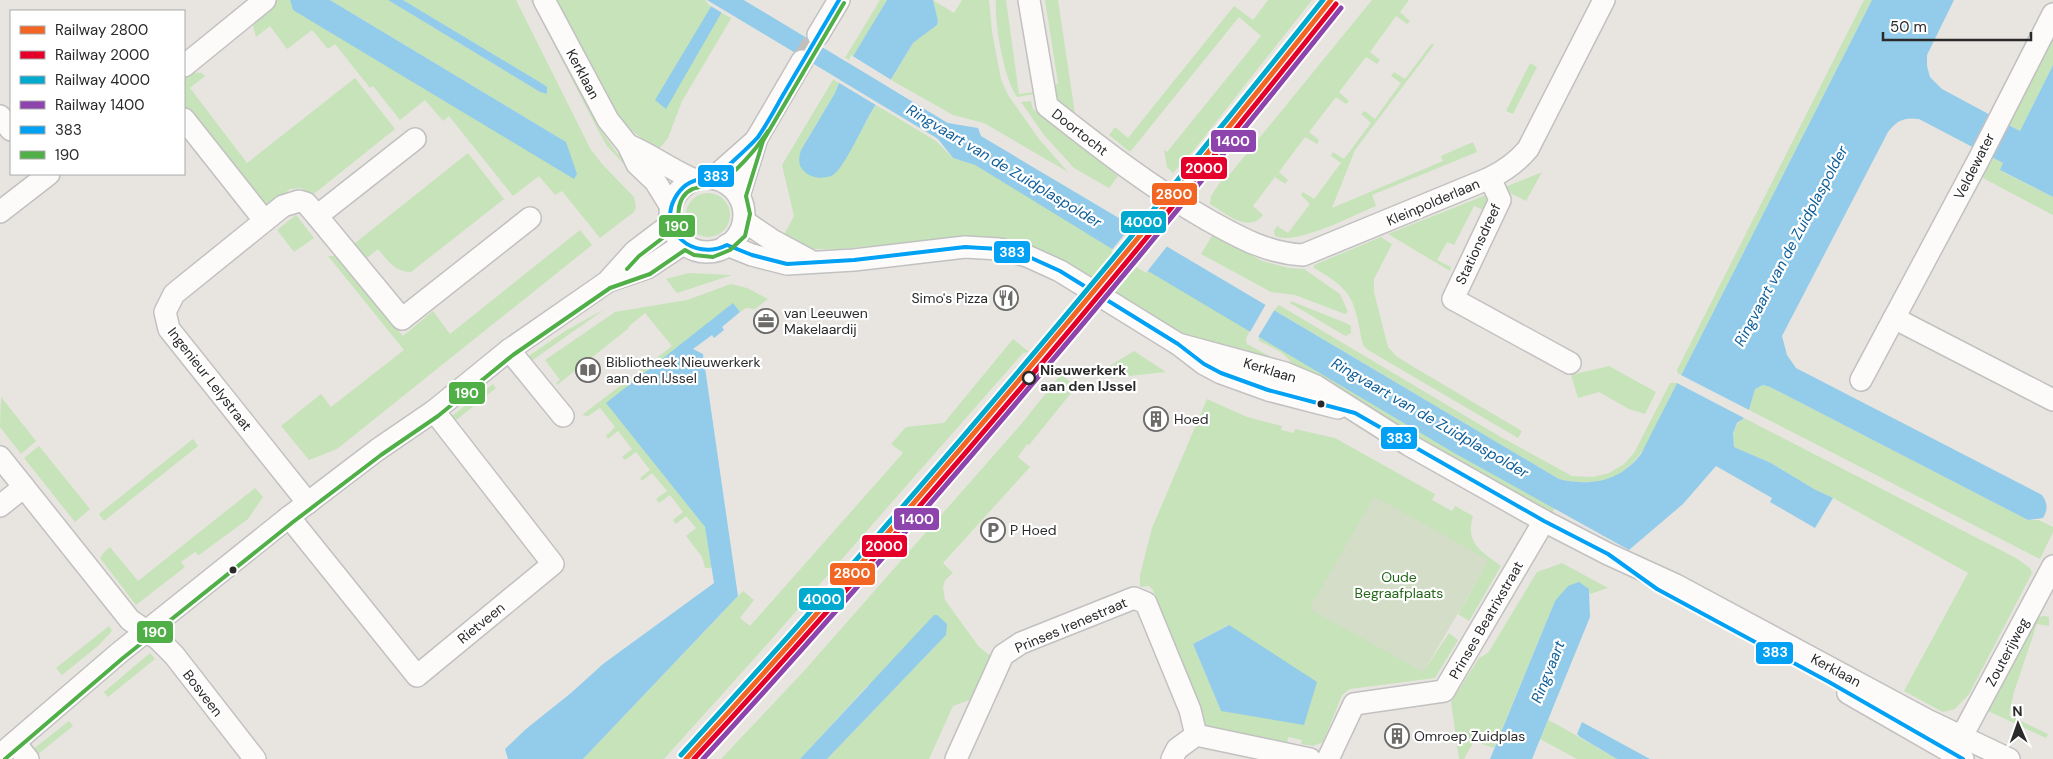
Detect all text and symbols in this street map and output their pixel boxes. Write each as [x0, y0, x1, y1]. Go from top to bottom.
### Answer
legend [10, 10, 185, 175]
scale bar [1883, 10, 2030, 42]
text: 50 m [1890, 17, 1927, 37]
text: Railway 2800 [55, 20, 148, 40]
text: Railway 2000 [55, 45, 150, 65]
street label: Kerklaan [562, 46, 604, 102]
text: Railway 4000 [55, 70, 150, 90]
text: Railway 1400 [55, 95, 145, 115]
water label: Ringvaart van de Zuidplaspolder [903, 100, 1106, 233]
street label: Doortocht [1048, 104, 1112, 160]
text: 383 [55, 120, 82, 140]
line badge: 1400 [1210, 129, 1257, 153]
street label: Veldewater [1950, 130, 1998, 202]
text: 1400 [1216, 132, 1250, 150]
water label: Ringvaart van de Zuidplaspolder [1729, 142, 1853, 350]
text: 190 [55, 145, 79, 165]
line badge: 2000 [1180, 156, 1228, 180]
text: 2000 [1185, 159, 1223, 177]
line badge: 383 [697, 164, 735, 188]
text: 383 [703, 167, 729, 185]
street label: Kleinpolderlaan [1384, 174, 1482, 230]
line badge: 2800 [1151, 182, 1198, 206]
text: 2800 [1156, 185, 1192, 203]
street label: Stationsdreef [1451, 200, 1505, 288]
line badge: 4000 [1120, 210, 1167, 234]
text: 4000 [1124, 213, 1162, 231]
line badge: 190 [658, 214, 696, 238]
text: 190 [665, 217, 689, 235]
line badge: 383 [993, 240, 1031, 264]
text: 383 [999, 243, 1025, 261]
restaurant icon: Simo's Pizza [993, 285, 1019, 311]
place label: Simo's Pizza [911, 289, 988, 307]
place label: van Leeuwen Makelaardij [784, 304, 868, 338]
office icon: van Leeuwen Makelaardij [753, 308, 779, 334]
street label: Ingenieur Lelystraat [164, 324, 256, 434]
place label: Bibliotheek Nieuwerkerk aan den IJssel [606, 353, 761, 387]
street label: Kerklaan [1241, 353, 1299, 387]
water label: Ringvaart van de Zuidplaspolder [1328, 353, 1533, 483]
library icon: Bibliotheek Nieuwerkerk aan den IJssel [575, 357, 601, 383]
place label: Nieuwerkerk aan den IJssel [1040, 361, 1136, 395]
marker: Nieuwerkerk aan den IJssel [1022, 371, 1036, 385]
line badge: 190 [448, 381, 486, 405]
text: 190 [455, 384, 479, 402]
unlabelled marker [1316, 399, 1326, 409]
building icon: Hoed [1143, 406, 1169, 432]
place label: Hoed [1174, 410, 1209, 428]
line badge: 383 [1380, 426, 1418, 450]
text: 383 [1386, 429, 1412, 447]
line badge: 1400 [893, 507, 940, 531]
text: 1400 [900, 510, 934, 528]
parking icon: P Hoed [980, 517, 1006, 543]
place label: P Hoed [1010, 521, 1056, 539]
line badge: 2000 [861, 534, 908, 558]
text: 2000 [865, 537, 903, 555]
street label: Prinses Beatrixstraat [1445, 558, 1527, 682]
line badge: 2800 [829, 562, 876, 586]
text: 2800 [834, 564, 870, 582]
unlabelled marker [228, 565, 238, 575]
park label: Oude Begraafplaats [1355, 568, 1443, 602]
line badge: 4000 [798, 587, 845, 611]
text: 4000 [803, 590, 841, 608]
street label: Prinses Irenestraat [1012, 593, 1130, 657]
street label: Rietveen [454, 598, 508, 648]
street label: Zouterijweg [1981, 614, 2033, 689]
line badge: 190 [136, 620, 174, 644]
text: 190 [143, 623, 167, 641]
water label: Ringvaart [1526, 638, 1570, 706]
line badge: 383 [1755, 641, 1794, 665]
text: 383 [1762, 643, 1788, 661]
street label: Kerklaan [1808, 649, 1864, 691]
street label: Bosveen [179, 666, 227, 720]
north arrow [1993, 699, 2043, 749]
text: N [2012, 702, 2023, 720]
building icon: Omroep Zuidplas [1384, 723, 1410, 749]
place label: Omroep Zuidplas [1414, 727, 1525, 745]

